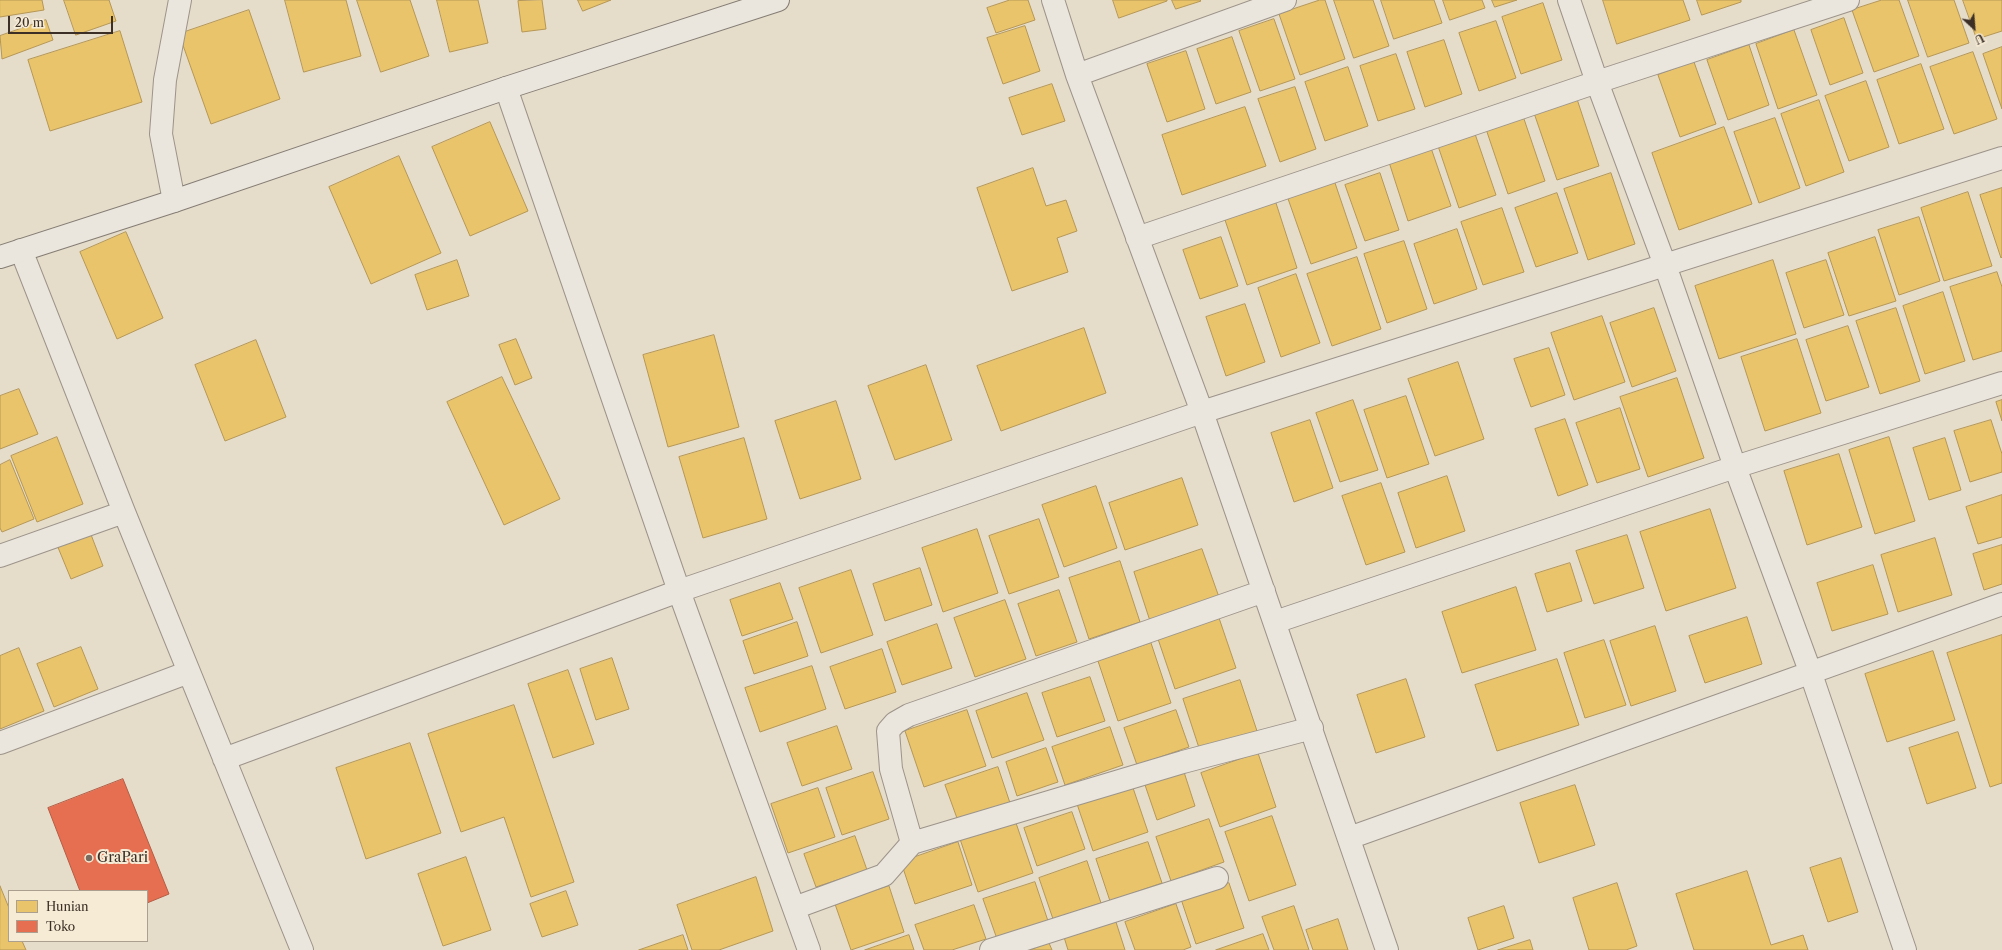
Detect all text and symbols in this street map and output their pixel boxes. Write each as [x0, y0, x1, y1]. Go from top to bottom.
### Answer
scale bar [10, 8, 115, 34]
north arrow [1954, 8, 1994, 48]
text: 20 m [15, 15, 44, 30]
text: U [1972, 31, 1986, 47]
place label: GraPari [97, 850, 148, 866]
marker: GraPari [84, 853, 94, 863]
legend [8, 890, 148, 942]
text: Hunian [46, 899, 89, 914]
text: Toko [46, 919, 75, 934]

